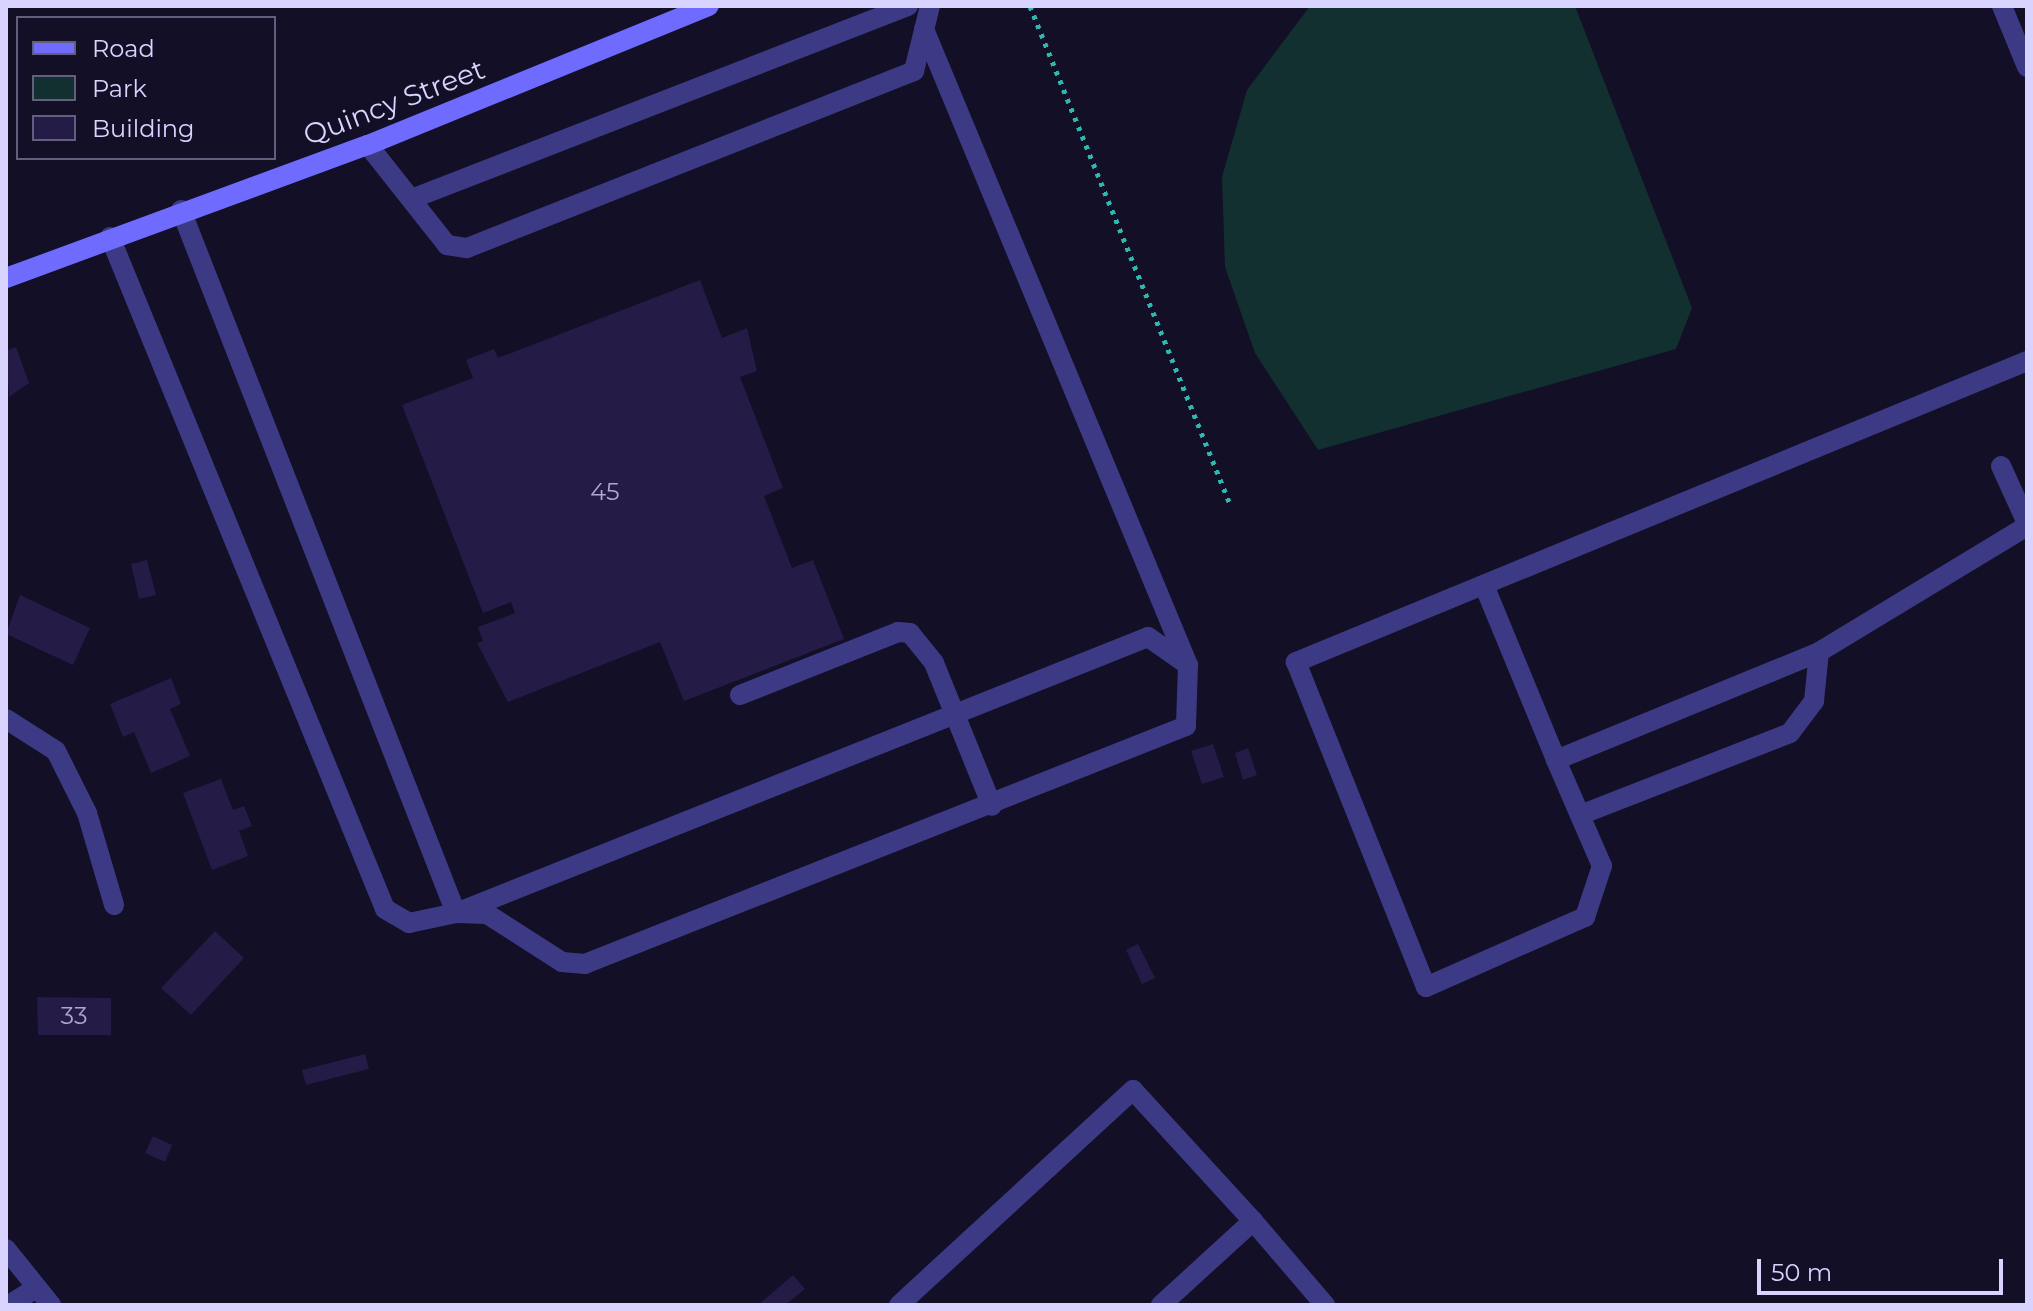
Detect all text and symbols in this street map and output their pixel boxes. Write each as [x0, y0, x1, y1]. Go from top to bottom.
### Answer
legend [16, 16, 276, 160]
text: Road [92, 34, 155, 63]
street label: Quincy Street [299, 52, 489, 152]
text: Park [92, 74, 147, 103]
text: Building [92, 114, 195, 143]
house number: 45 [590, 478, 620, 506]
house number: 33 [61, 1002, 87, 1030]
scale bar [1761, 1243, 2007, 1293]
text: 50 m [1771, 1258, 1832, 1287]

